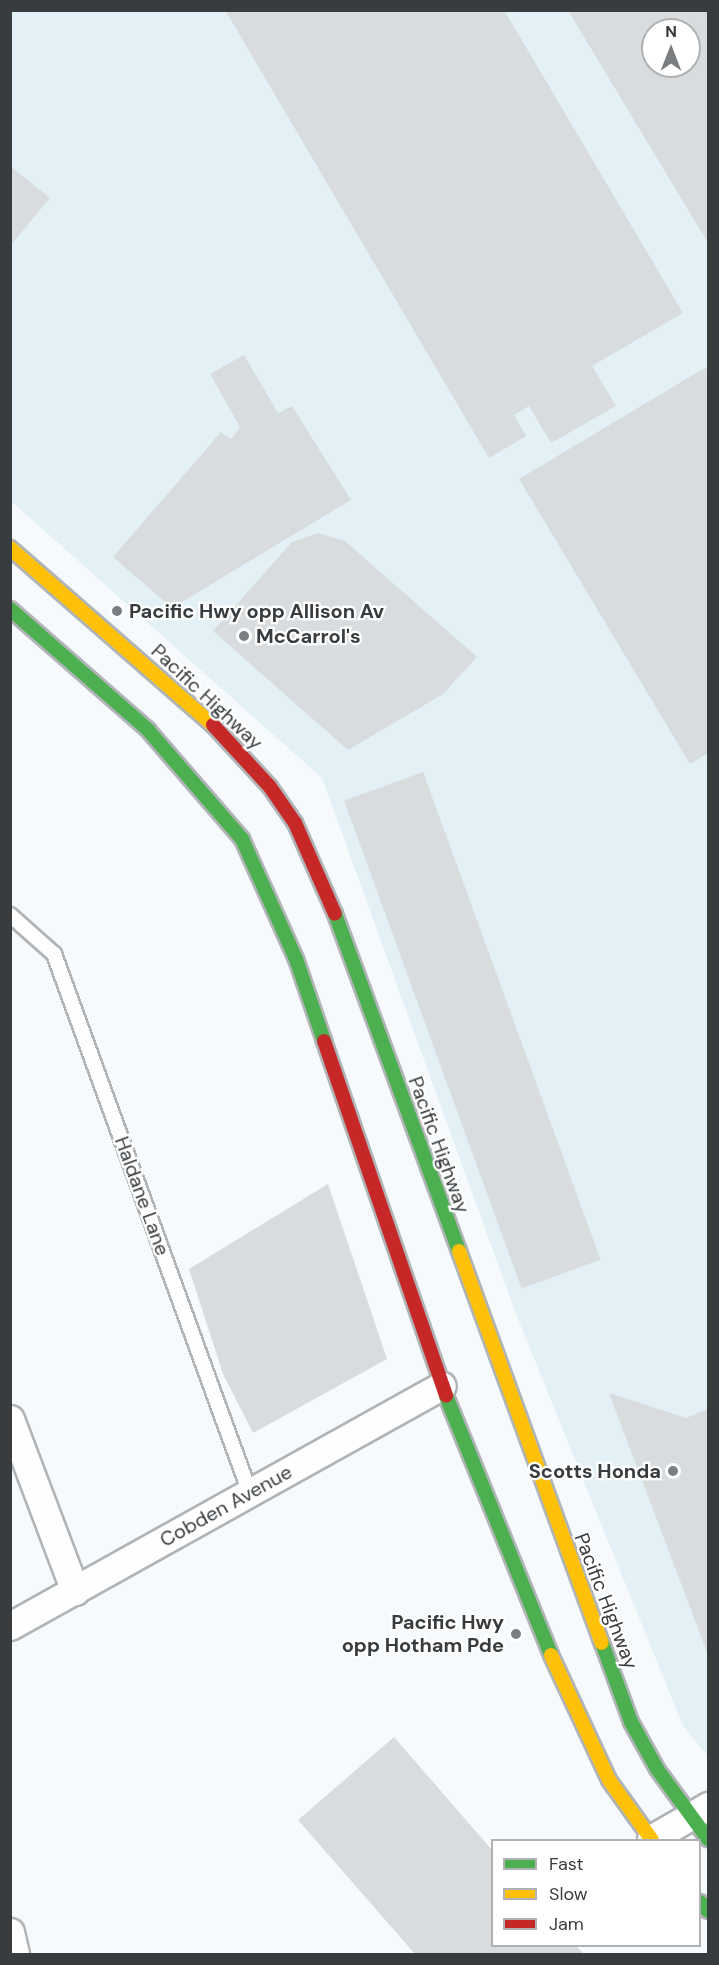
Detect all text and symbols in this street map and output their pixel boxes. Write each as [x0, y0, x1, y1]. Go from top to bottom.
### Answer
north arrow [641, 18, 701, 78]
text: N [665, 21, 677, 42]
place label: Pacific Hwy opp Allison Av [129, 599, 384, 623]
marker: Pacific Hwy opp Allison Av [110, 604, 124, 618]
place label: McCarrol's [256, 624, 361, 648]
marker: McCarrol's [237, 629, 251, 643]
street label: Pacific Highway [146, 639, 268, 755]
street label: Pacific Highway [403, 1073, 475, 1217]
street label: Haldane Lane [109, 1133, 175, 1259]
place label: Scotts Honda [529, 1459, 661, 1483]
street label: Cobden Avenue [156, 1460, 296, 1552]
marker: Scotts Honda [666, 1464, 680, 1478]
street label: Pacific Highway [569, 1530, 643, 1672]
place label: Pacific Hwy opp Hotham Pde [342, 1610, 504, 1657]
marker: Pacific Hwy opp Hotham Pde [509, 1627, 523, 1641]
legend [491, 1839, 701, 1947]
text: Fast [549, 1852, 584, 1876]
text: Slow [549, 1882, 588, 1906]
text: Jam [549, 1912, 584, 1936]

